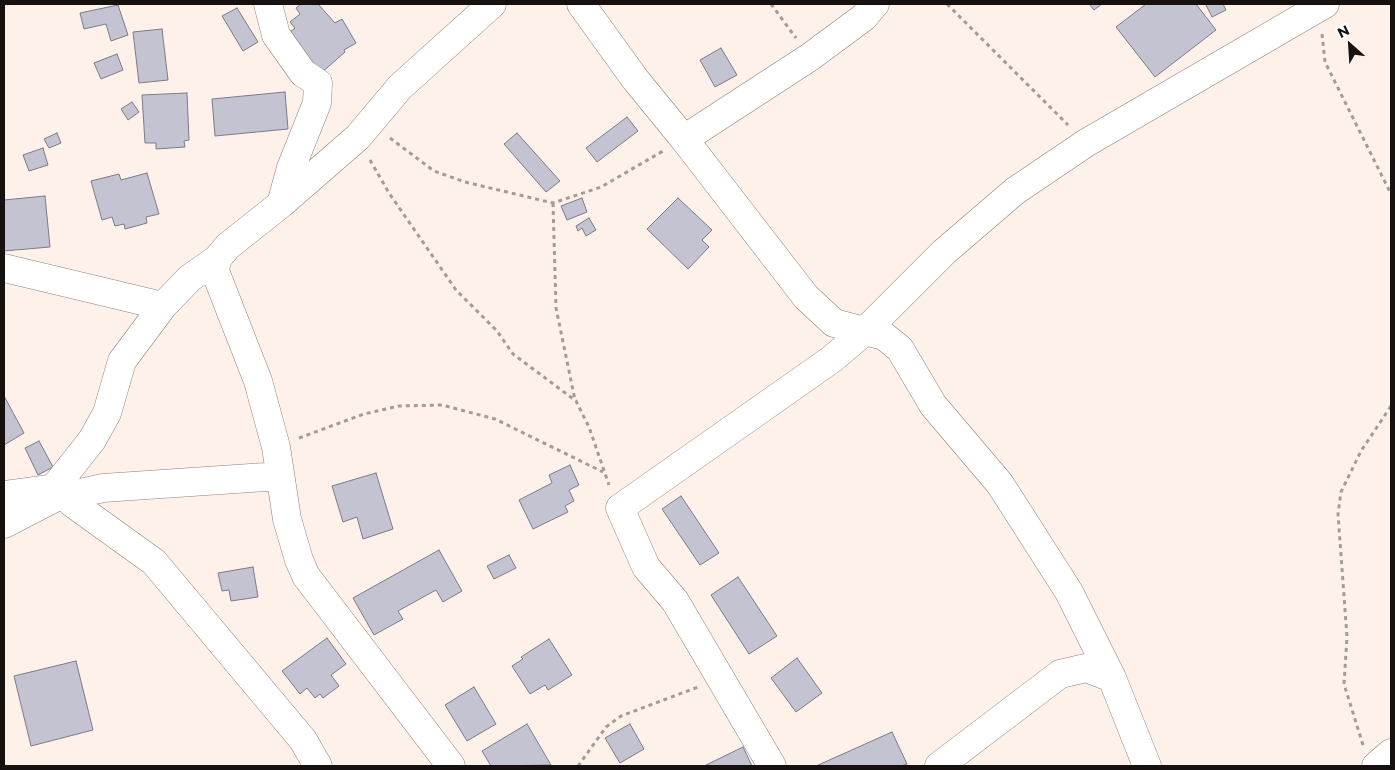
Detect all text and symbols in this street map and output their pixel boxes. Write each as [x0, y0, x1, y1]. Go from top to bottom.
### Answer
north arrow [1325, 20, 1375, 70]
text: N [1334, 21, 1352, 42]

